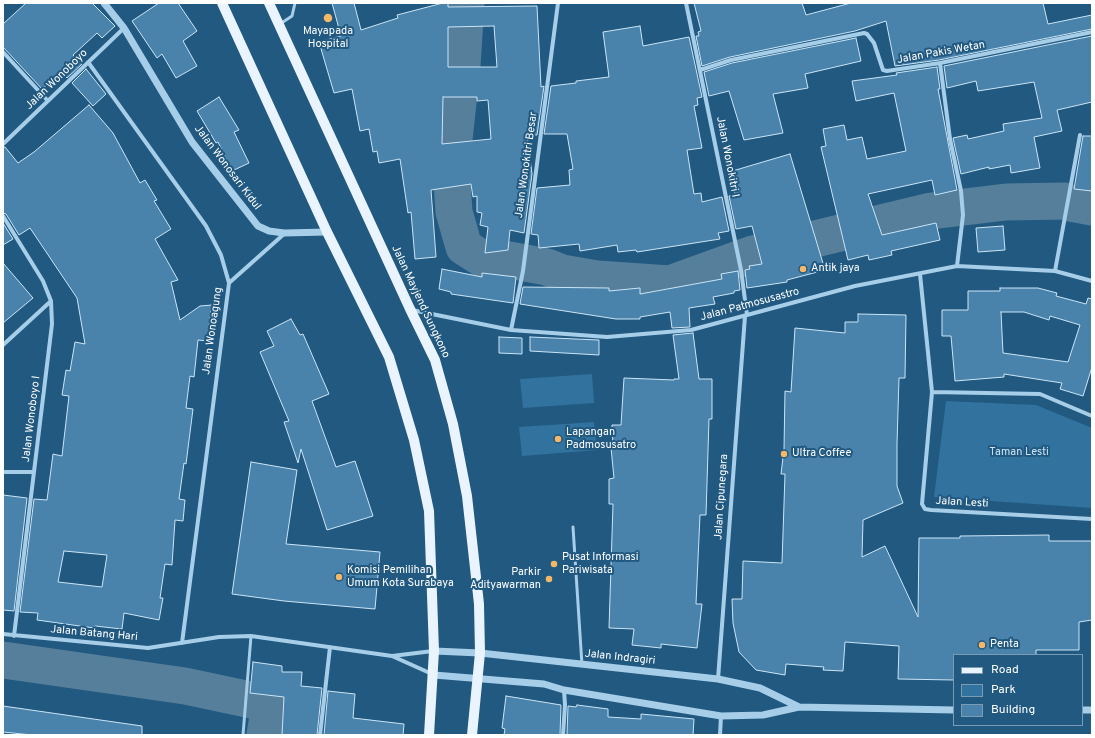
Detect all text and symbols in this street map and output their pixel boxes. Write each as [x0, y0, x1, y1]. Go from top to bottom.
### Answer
marker: Mayapada Hospital [322, 12, 334, 24]
place label: Mayapada Hospital [303, 25, 353, 51]
street label: Jalan Pakis Wetan [896, 39, 986, 67]
street label: Jalan Wonoboyo [23, 47, 91, 113]
street label: Jalan Wonokitri Besar [513, 111, 541, 219]
street label: Jalan Wonokitri I [713, 115, 741, 199]
street label: Jalan Wonosari Kidul [191, 123, 263, 213]
street label: Jalan Mayjend Sungkono [388, 244, 452, 360]
place label: Antik jaya [811, 262, 860, 276]
marker: Antik jaya [798, 264, 808, 274]
street label: Jalan Patmosusastro [699, 285, 801, 325]
street label: Jalan Wonoagung [200, 286, 226, 376]
street label: Jalan Wonoboyo I [20, 375, 44, 463]
place label: Lapangan Padmosusatro [566, 426, 636, 452]
marker: Lapangan Padmosusatro [553, 434, 563, 444]
park label: Taman Lesti [989, 446, 1049, 460]
place label: Ultra Coffee [792, 447, 851, 461]
marker: Ultra Coffee [779, 449, 789, 459]
street label: Jalan Cipunegara [712, 453, 732, 541]
street label: Jalan Lesti [935, 495, 989, 511]
place label: Pusat Informasi Pariwisata [562, 551, 638, 577]
marker: Pusat Informasi Pariwisata [549, 559, 559, 569]
place label: Komisi Pemilihan Umum Kota Surabaya [347, 564, 454, 590]
place label: Parkir Adityawarman [470, 566, 541, 592]
marker: Komisi Pemilihan Umum Kota Surabaya [334, 572, 344, 582]
marker: Parkir Adityawarman [544, 574, 554, 584]
street label: Jalan Batang Hari [50, 624, 138, 644]
place label: Penta [990, 638, 1019, 652]
marker: Penta [977, 640, 987, 650]
street label: Jalan Indragiri [584, 648, 656, 668]
legend [953, 654, 1083, 726]
text: Road [991, 662, 1019, 678]
text: Park [991, 682, 1016, 698]
text: Building [991, 702, 1035, 718]

